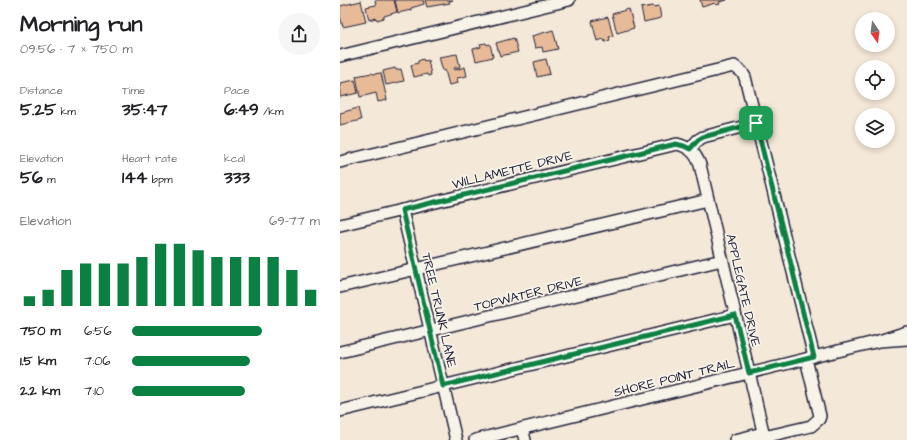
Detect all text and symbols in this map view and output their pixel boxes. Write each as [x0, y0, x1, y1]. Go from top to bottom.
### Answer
text: Morning run [20, 9, 143, 40]
north arrow [855, 12, 895, 52]
map controls [855, 12, 895, 148]
button: share [278, 13, 320, 55]
text: 09:56 · 7 × 750 m [20, 40, 133, 58]
button: locate [855, 60, 895, 100]
text: Distance [20, 83, 63, 98]
text: Time [122, 83, 145, 98]
text: Pace [224, 83, 250, 98]
text: 5.25 [20, 98, 56, 122]
text: 35:47 [122, 98, 168, 122]
text: 6:49 [224, 98, 259, 122]
text: km [56, 104, 76, 119]
text: /km [259, 104, 283, 119]
pin [739, 106, 773, 140]
button: layers [855, 108, 895, 148]
icon: arrive [745, 112, 767, 134]
street label: WILLAMETTE DRIVE [450, 146, 575, 194]
text: Elevation [20, 151, 63, 166]
text: Heart rate [122, 151, 177, 166]
text: kcal [224, 151, 245, 166]
text: 56 [20, 166, 43, 190]
text: 144 [122, 166, 147, 190]
text: 333 [224, 166, 250, 190]
text: m [43, 172, 56, 187]
text: bpm [147, 172, 173, 187]
text: Elevation [20, 212, 71, 230]
text: 69–77 m [269, 212, 320, 230]
street label: APPLEGATE DRIVE [721, 232, 765, 349]
street label: TREE TRUNK LANE [417, 251, 461, 370]
street label: TOPWATER DRIVE [472, 272, 585, 316]
text: 750 m [20, 322, 61, 340]
text: 6:56 [84, 322, 112, 340]
text: 1.5 km [20, 352, 56, 370]
text: 7:06 [84, 352, 111, 370]
street label: SHORE POINT TRAIL [612, 354, 737, 402]
text: 2.2 km [20, 382, 60, 400]
text: 7:10 [84, 382, 104, 400]

